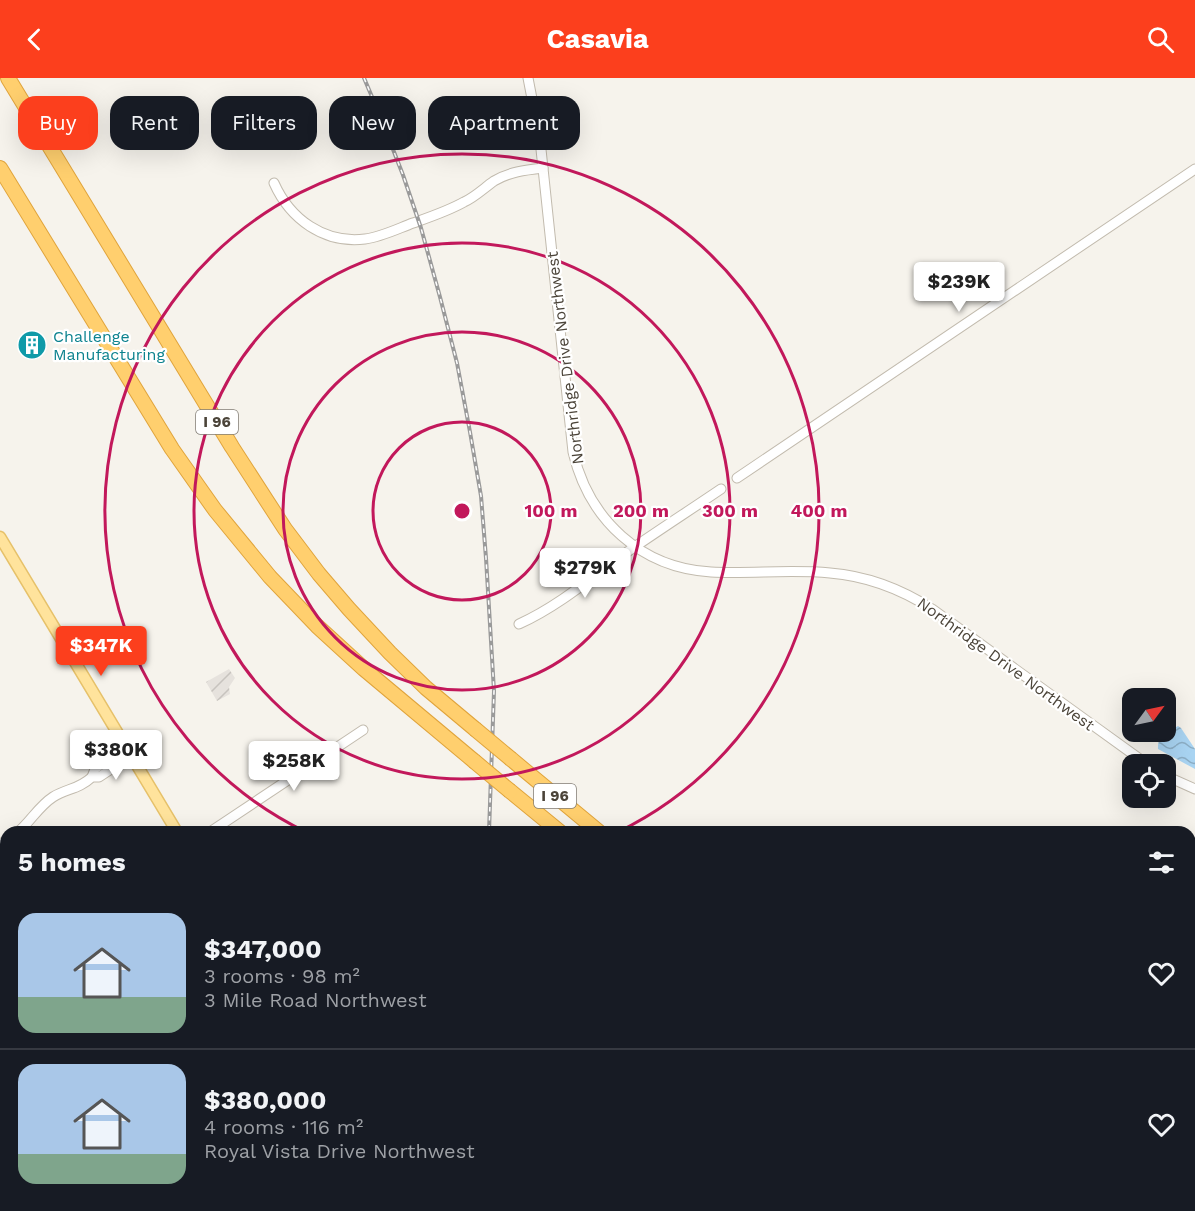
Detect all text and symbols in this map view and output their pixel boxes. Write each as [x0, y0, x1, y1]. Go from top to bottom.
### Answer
icon: back [18, 23, 51, 56]
text: Casavia [546, 23, 649, 55]
icon: search [1144, 23, 1177, 56]
chip: Buy [18, 96, 98, 150]
chip: Rent [110, 96, 199, 150]
chip: Filters [211, 96, 317, 150]
chip: New [329, 96, 416, 150]
chip: Apartment [428, 96, 580, 150]
street label: Northridge Drive Northwest [542, 250, 587, 466]
pin: $239K [917, 262, 1001, 313]
text: $239K [928, 269, 990, 293]
place label: Challenge Manufacturing [53, 327, 165, 364]
building icon: Challenge Manufacturing [16, 329, 48, 361]
road number: I 96 [196, 410, 238, 434]
text: 100 m [524, 500, 578, 521]
text: 200 m [613, 500, 669, 521]
text: 300 m [702, 500, 758, 521]
text: 400 m [791, 500, 847, 521]
centre of rings [452, 501, 472, 521]
pin: $279K [543, 548, 627, 599]
text: $279K [554, 555, 616, 579]
street label: Northridge Drive Northwest [914, 593, 1099, 735]
pin: $347K [59, 626, 143, 677]
text: $347K [70, 633, 132, 657]
north arrow [1122, 688, 1176, 742]
map controls [1122, 688, 1176, 808]
pin: $380K [74, 730, 158, 781]
text: $380K [84, 737, 148, 761]
pin: $258K [252, 741, 336, 792]
text: $258K [263, 748, 325, 772]
button: locate [1122, 754, 1176, 808]
road number: I 96 [534, 784, 576, 808]
icon: filters [1145, 846, 1178, 879]
text: 5 homes [18, 847, 126, 877]
text: $347,000 [204, 934, 322, 964]
icon: home [66, 937, 138, 1009]
icon: heart [1145, 957, 1178, 990]
text: 3 rooms · 98 m² [204, 964, 360, 988]
text: 3 Mile Road Northwest [204, 988, 427, 1012]
text: $380,000 [204, 1085, 326, 1115]
icon: home [66, 1088, 138, 1160]
icon: heart [1145, 1108, 1178, 1141]
text: 4 rooms · 116 m² [204, 1115, 363, 1139]
text: Royal Vista Drive Northwest [204, 1139, 475, 1163]

